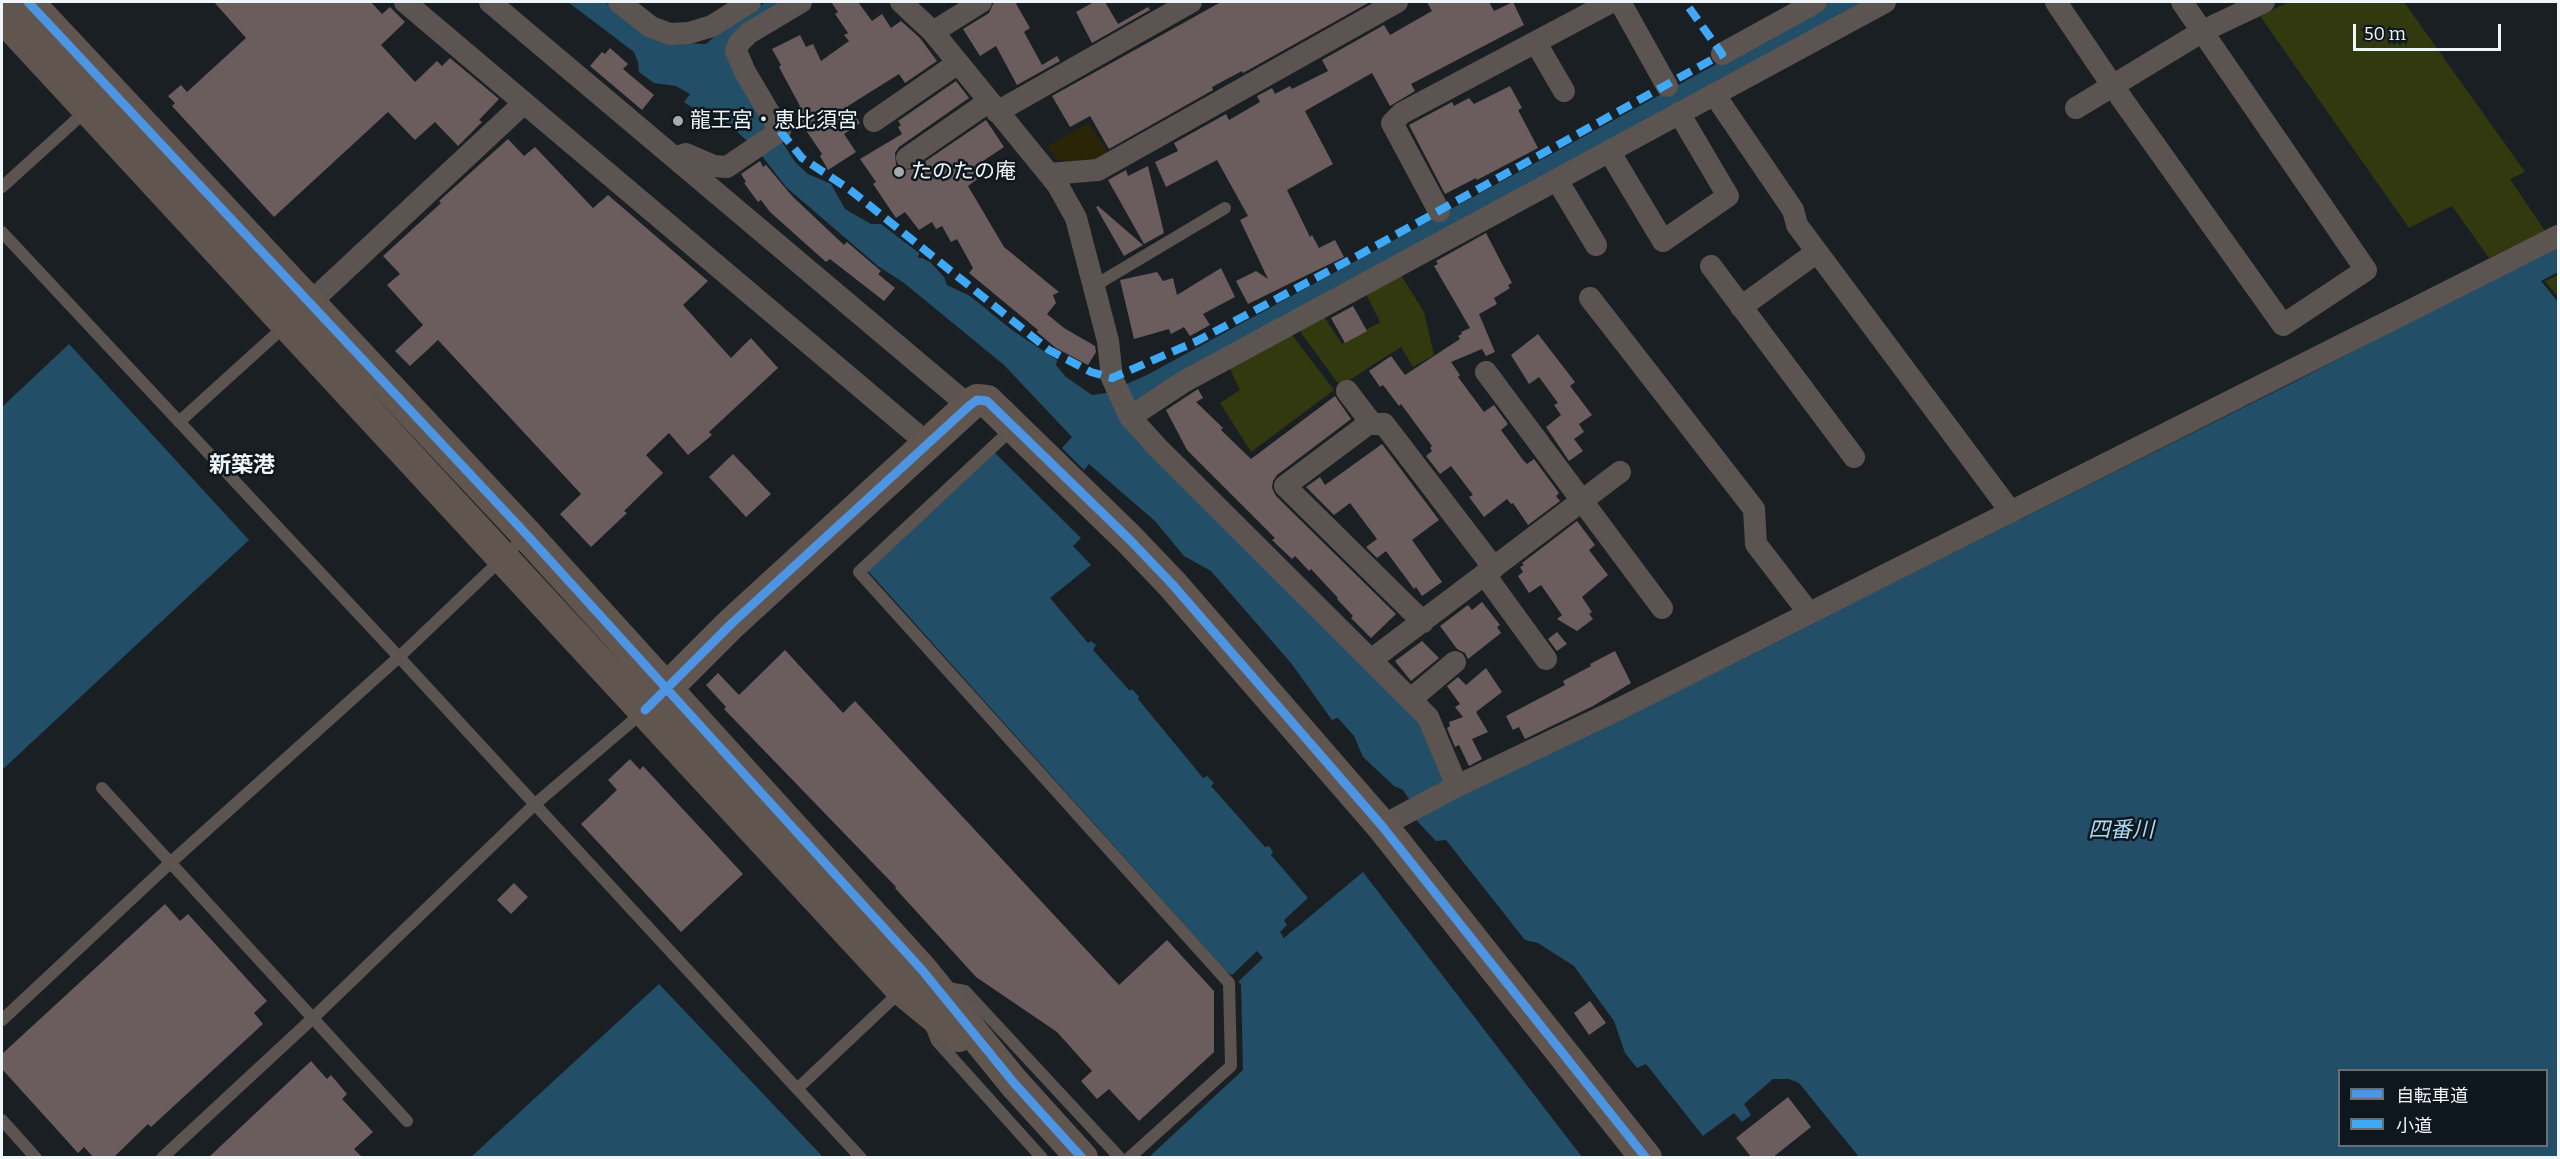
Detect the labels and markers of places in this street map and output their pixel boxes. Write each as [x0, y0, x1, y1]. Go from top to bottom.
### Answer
place label: 龍王宮・恵比須宮 [690, 108, 858, 134]
marker: 龍王宮・恵比須宮 [671, 114, 685, 128]
place label: たのたの庵 [911, 159, 1016, 185]
marker: たのたの庵 [892, 165, 906, 179]

